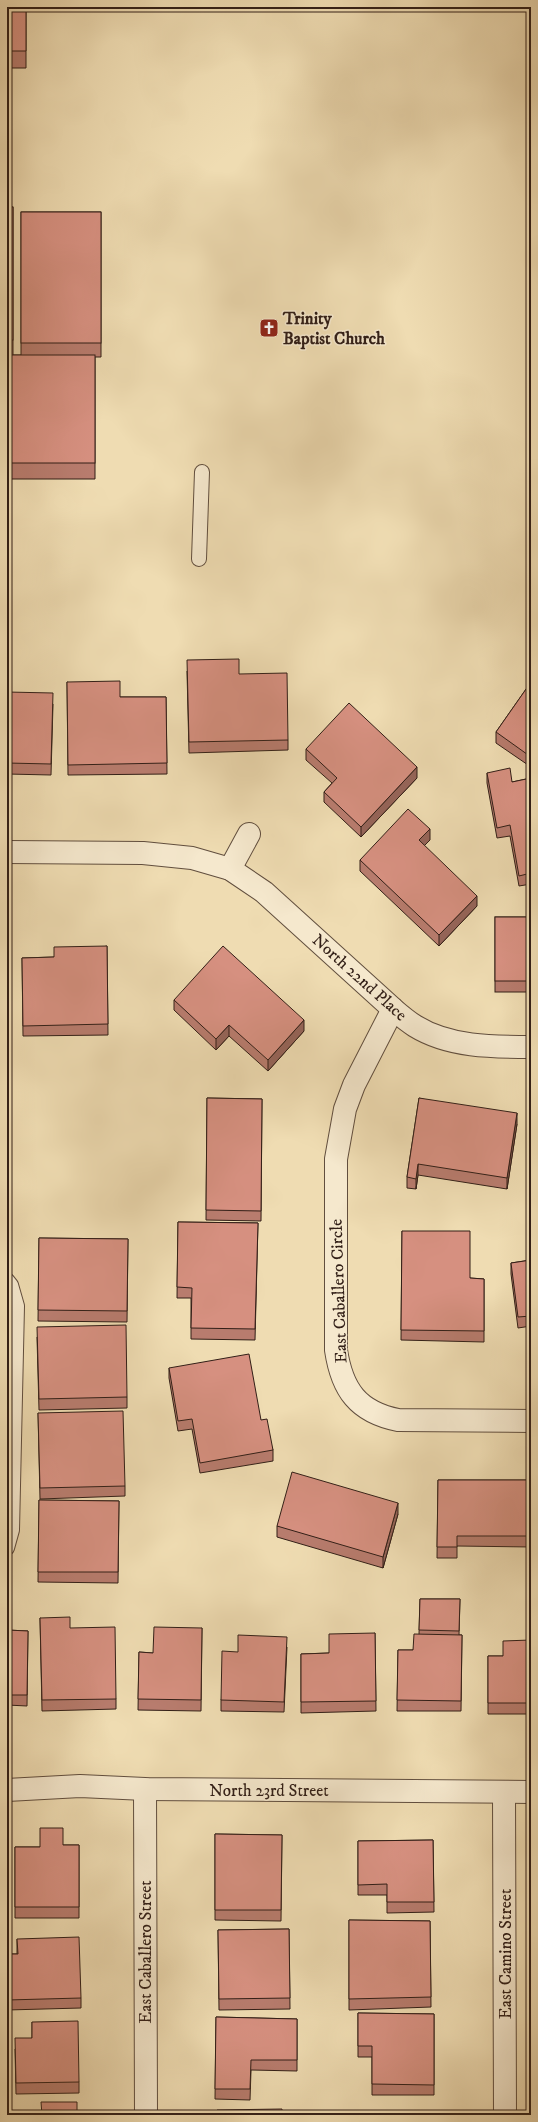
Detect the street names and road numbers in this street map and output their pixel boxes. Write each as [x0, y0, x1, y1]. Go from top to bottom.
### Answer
street label: North 22nd Place [307, 929, 411, 1026]
street label: East Caballero Circle [325, 1218, 353, 1364]
street label: North 23rd Street [209, 1780, 329, 1802]
street label: East Caballero Street [135, 1880, 157, 2024]
street label: East Camino Street [495, 1888, 517, 2019]

